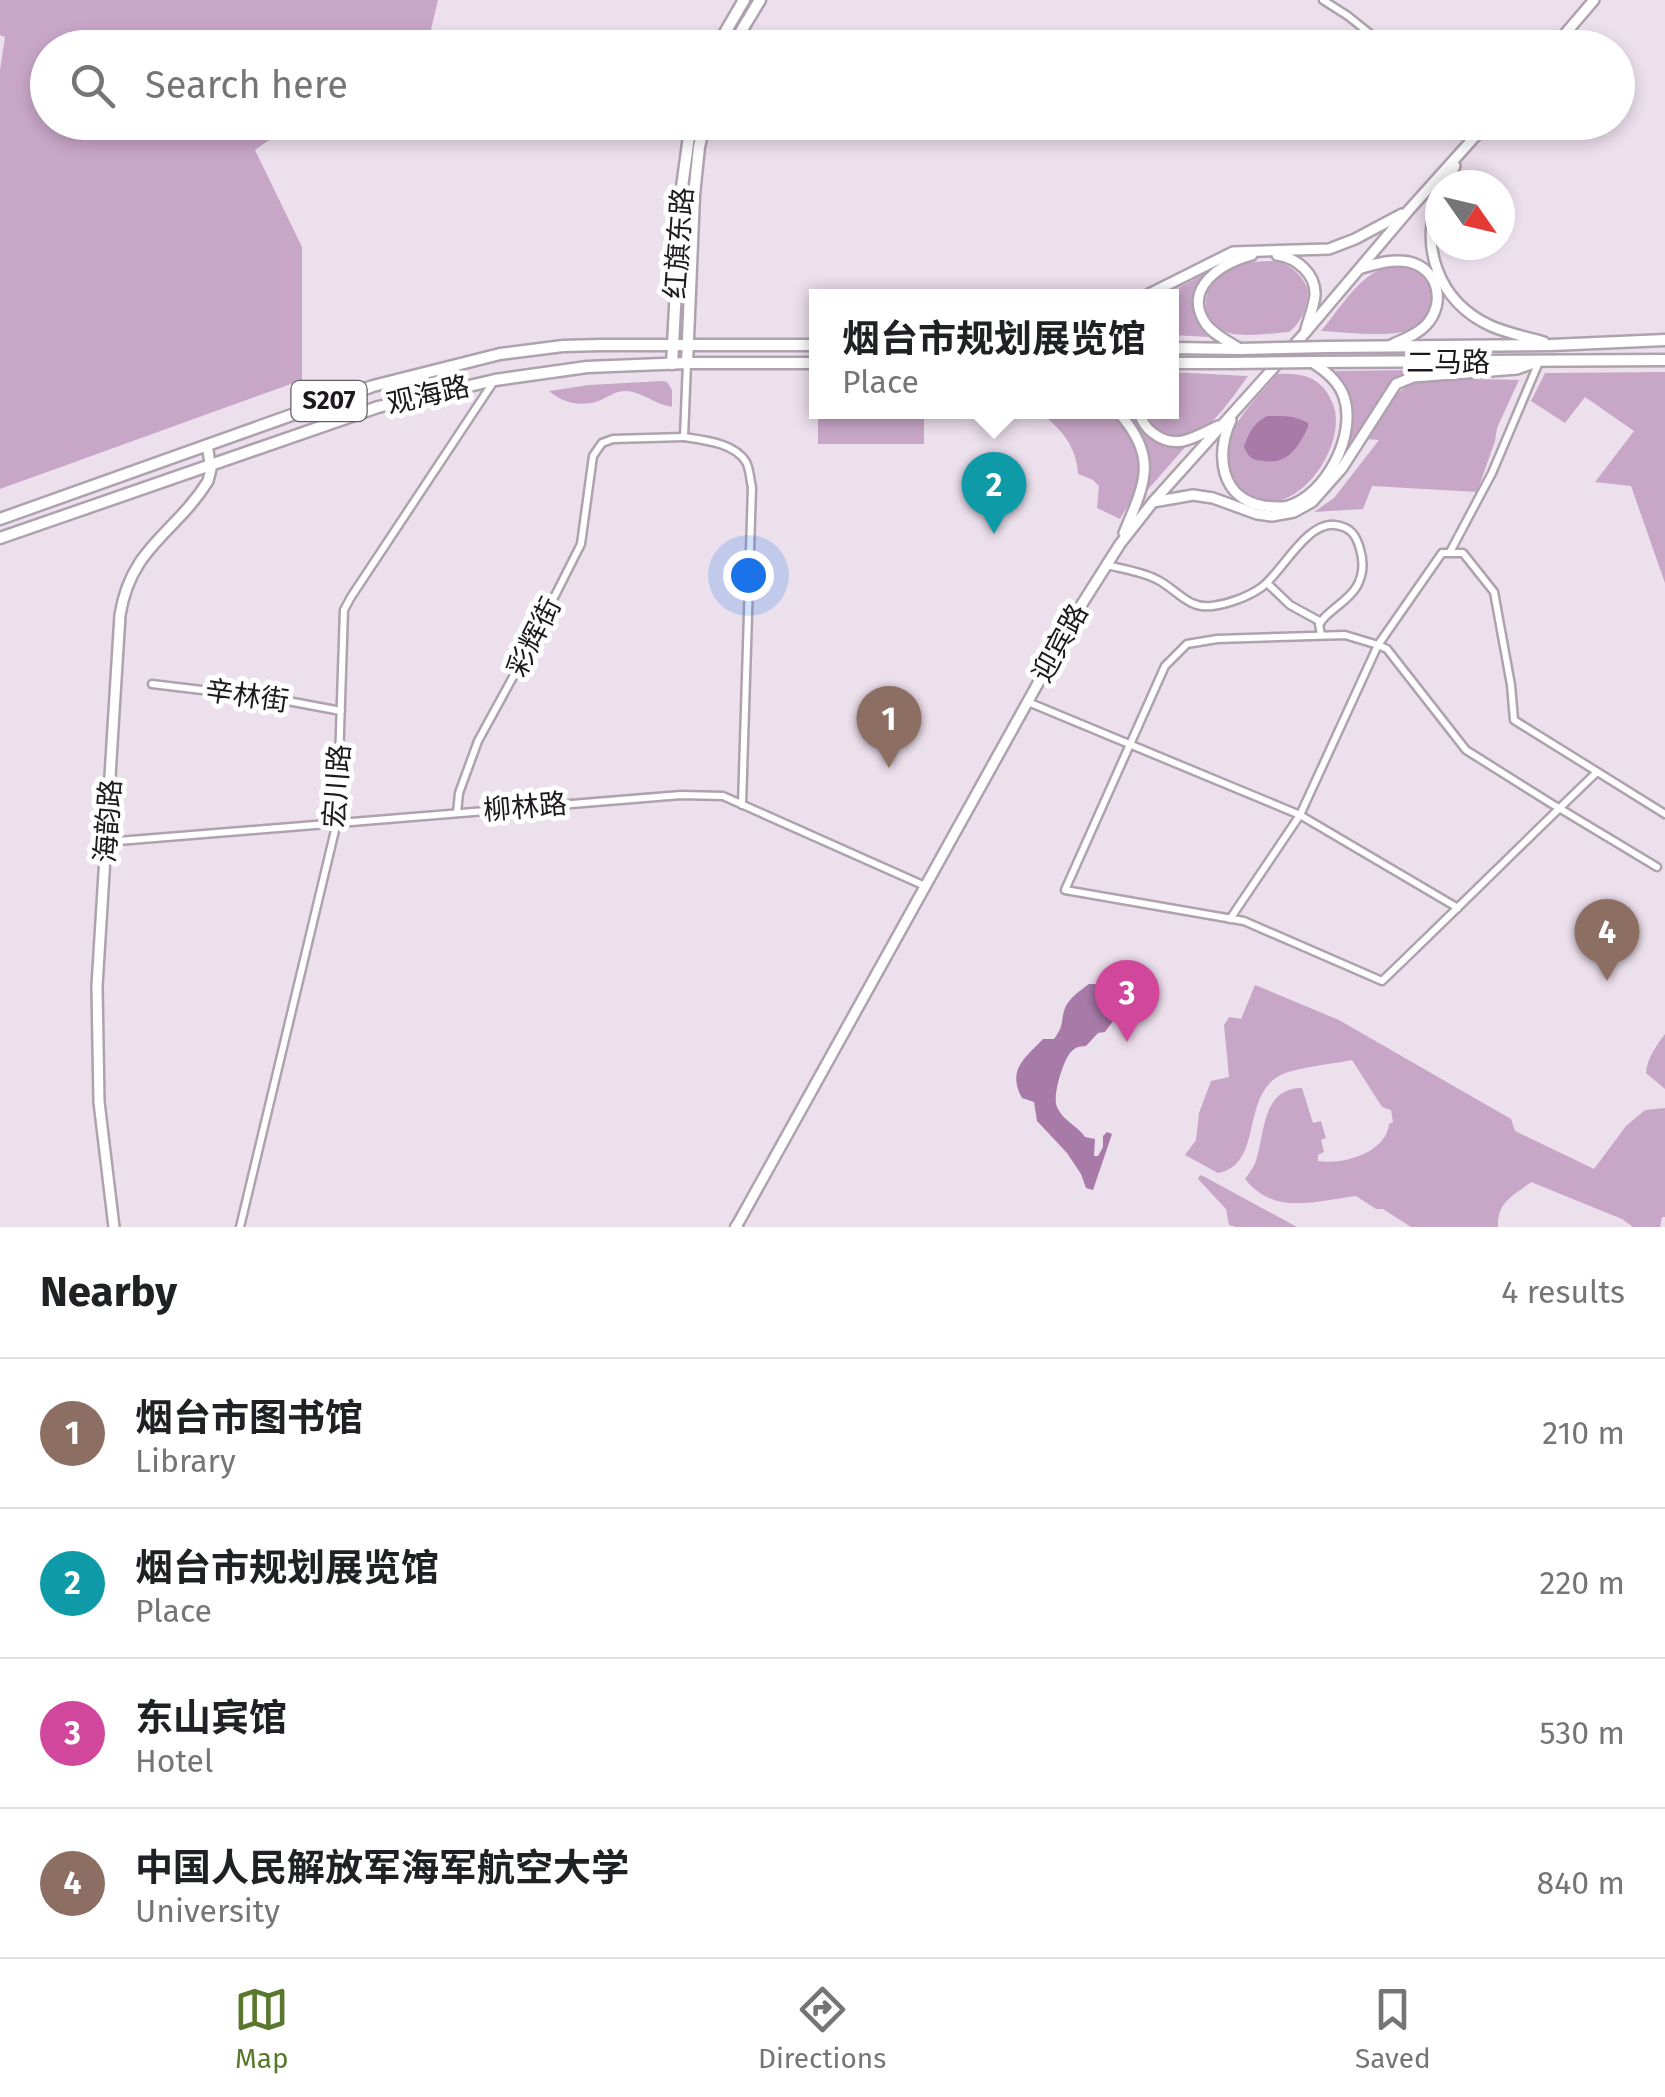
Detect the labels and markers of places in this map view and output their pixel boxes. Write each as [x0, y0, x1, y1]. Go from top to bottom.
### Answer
pin: 2 [962, 452, 1026, 534]
pin: 1 [856, 686, 922, 768]
pin: 4 [1574, 898, 1640, 981]
pin: 3 [1094, 960, 1160, 1042]

